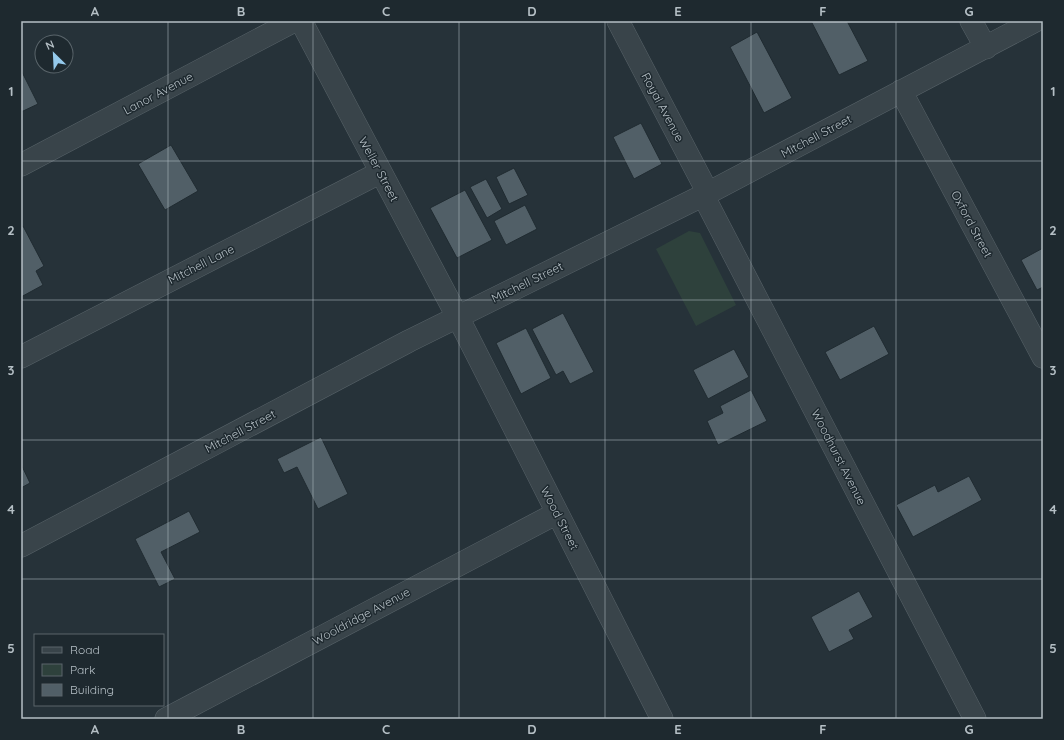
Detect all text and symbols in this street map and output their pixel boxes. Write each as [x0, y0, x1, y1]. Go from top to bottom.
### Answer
text: A [91, 3, 100, 19]
text: B [237, 3, 245, 19]
text: C [382, 3, 390, 19]
text: D [527, 3, 537, 19]
text: E [674, 3, 682, 19]
text: F [819, 3, 827, 19]
text: G [964, 3, 974, 19]
north arrow [34, 34, 74, 74]
text: N [43, 37, 56, 53]
street label: Lanor Avenue [121, 68, 196, 118]
street label: Royal Avenue [638, 70, 688, 144]
text: 1 [8, 83, 14, 99]
text: 1 [1050, 83, 1056, 99]
street label: Mitchell Street [778, 111, 854, 161]
street label: Weller Street [356, 134, 402, 204]
street label: Oxford Street [948, 188, 996, 260]
text: 2 [7, 222, 15, 238]
text: 2 [1049, 222, 1057, 238]
street label: Mitchell Lane [165, 241, 237, 287]
street label: Mitchell Street [489, 258, 565, 306]
text: 3 [8, 362, 15, 378]
text: 3 [1050, 362, 1057, 378]
street label: Mitchell Street [202, 406, 278, 456]
street label: Woodhurst Avenue [808, 407, 870, 508]
street label: Wood Street [538, 484, 582, 552]
text: 4 [7, 501, 15, 517]
text: 4 [1049, 501, 1057, 517]
street label: Wooldridge Avenue [310, 584, 413, 648]
legend [34, 634, 164, 706]
text: 5 [7, 640, 15, 656]
text: 5 [1049, 640, 1057, 656]
text: Road [70, 642, 100, 657]
text: Park [70, 662, 95, 677]
text: Building [70, 682, 114, 697]
text: A [91, 721, 100, 737]
text: B [237, 721, 245, 737]
text: C [382, 721, 390, 737]
text: D [527, 721, 537, 737]
text: E [674, 721, 682, 737]
text: F [819, 721, 827, 737]
text: G [964, 721, 974, 737]

